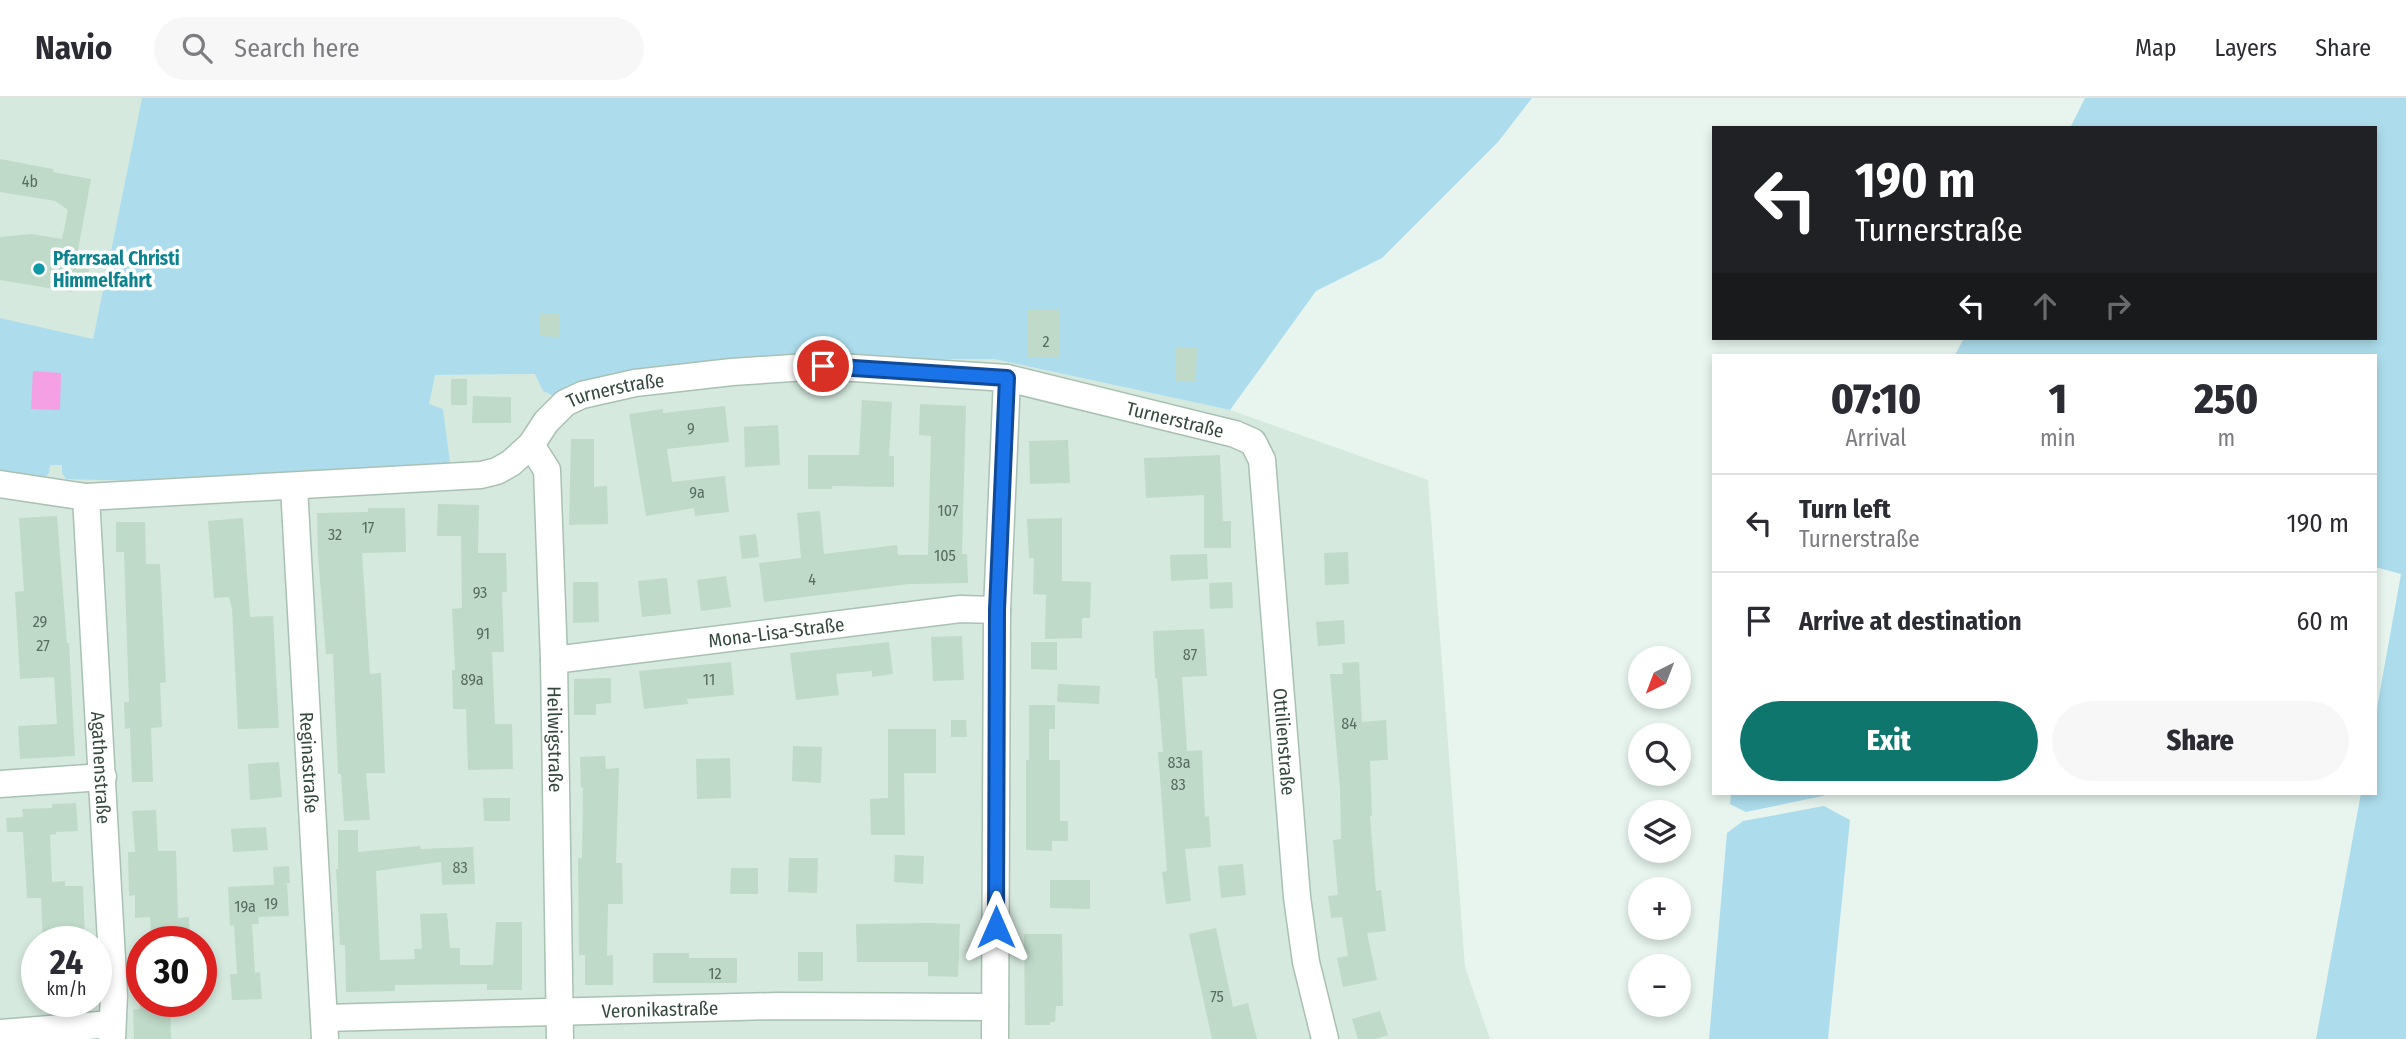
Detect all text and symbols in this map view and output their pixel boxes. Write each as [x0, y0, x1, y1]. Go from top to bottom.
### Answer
search box [154, 17, 644, 80]
text: Navio [35, 28, 112, 68]
icon: search [178, 29, 216, 67]
text: Search here [234, 33, 360, 64]
text: Map [2135, 34, 2177, 62]
text: Layers [2215, 34, 2277, 62]
text: Share [2315, 34, 2371, 62]
text: 190 m [1855, 151, 1975, 210]
icon: left [1740, 154, 1831, 245]
house number: 4b [22, 172, 38, 191]
text: Turnerstraße [1855, 211, 2023, 249]
place label: Pfarrsaal Christi Himmelfahrt [53, 247, 180, 292]
marker: Pfarrsaal Christi Himmelfahrt [31, 261, 47, 277]
icon: left [1953, 287, 1991, 325]
icon: ahead [2026, 287, 2064, 325]
icon: right [2099, 287, 2137, 325]
house number: 2 [1042, 332, 1050, 351]
pin [793, 336, 853, 396]
icon: arrive [804, 347, 842, 385]
street label: Turnerstraße [563, 368, 665, 412]
text: 07:10 [1831, 374, 1921, 424]
text: 1 [2049, 374, 2067, 424]
text: 250 [2194, 374, 2258, 424]
street label: Turnerstraße [1124, 396, 1226, 442]
house number: 9 [687, 419, 695, 438]
text: Arrival [1845, 424, 1906, 452]
text: min [2040, 424, 2076, 452]
text: m [2217, 424, 2235, 452]
house number: 9a [689, 483, 705, 502]
text: Turn left [1799, 494, 1891, 525]
house number: 107 [938, 501, 959, 520]
icon: left [1740, 504, 1778, 542]
text: 190 m [2287, 508, 2349, 539]
house number: 17 [362, 518, 375, 537]
house number: 32 [328, 525, 342, 544]
text: Turnerstraße [1799, 525, 1920, 553]
house number: 105 [934, 546, 956, 565]
house number: 4 [808, 570, 816, 589]
house number: 93 [473, 583, 487, 602]
icon: arrive [1740, 602, 1778, 640]
text: Arrive at destination [1799, 606, 2022, 637]
text: 60 m [2296, 606, 2349, 637]
house number: 29 [33, 612, 48, 631]
street label: Mona-Lisa-Straße [707, 612, 846, 652]
house number: 91 [476, 624, 490, 643]
house number: 27 [36, 636, 50, 655]
house number: 87 [1183, 645, 1198, 664]
north arrow [1628, 646, 1690, 709]
map controls [1628, 646, 1691, 1017]
house number: 89a [460, 670, 484, 689]
house number: 11 [703, 670, 715, 689]
street label: Heilwigstraße [543, 686, 568, 792]
street label: Ottilienstraße [1269, 687, 1300, 796]
button: Exit [1740, 701, 2038, 781]
button: Share [2052, 701, 2349, 781]
street label: Agathenstraße [87, 711, 116, 825]
street label: Reginastraße [295, 711, 324, 814]
house number: 84 [1341, 714, 1357, 733]
button: search [1628, 723, 1691, 786]
house number: 83a [1167, 753, 1191, 772]
house number: 83 [1170, 775, 1186, 794]
button: layers [1628, 800, 1691, 863]
house number: 83 [452, 858, 468, 877]
button: + [1628, 877, 1691, 940]
position arrow [959, 890, 1033, 964]
house number: 19 [264, 894, 278, 913]
house number: 19a [234, 897, 256, 916]
speed limit sign: 30 [126, 926, 217, 1017]
text: 24 [50, 941, 83, 983]
button: − [1628, 954, 1691, 1017]
house number: 12 [708, 964, 722, 983]
text: km/h [46, 978, 87, 1000]
house number: 75 [1210, 987, 1224, 1006]
street label: Veronikastraße [601, 996, 718, 1022]

